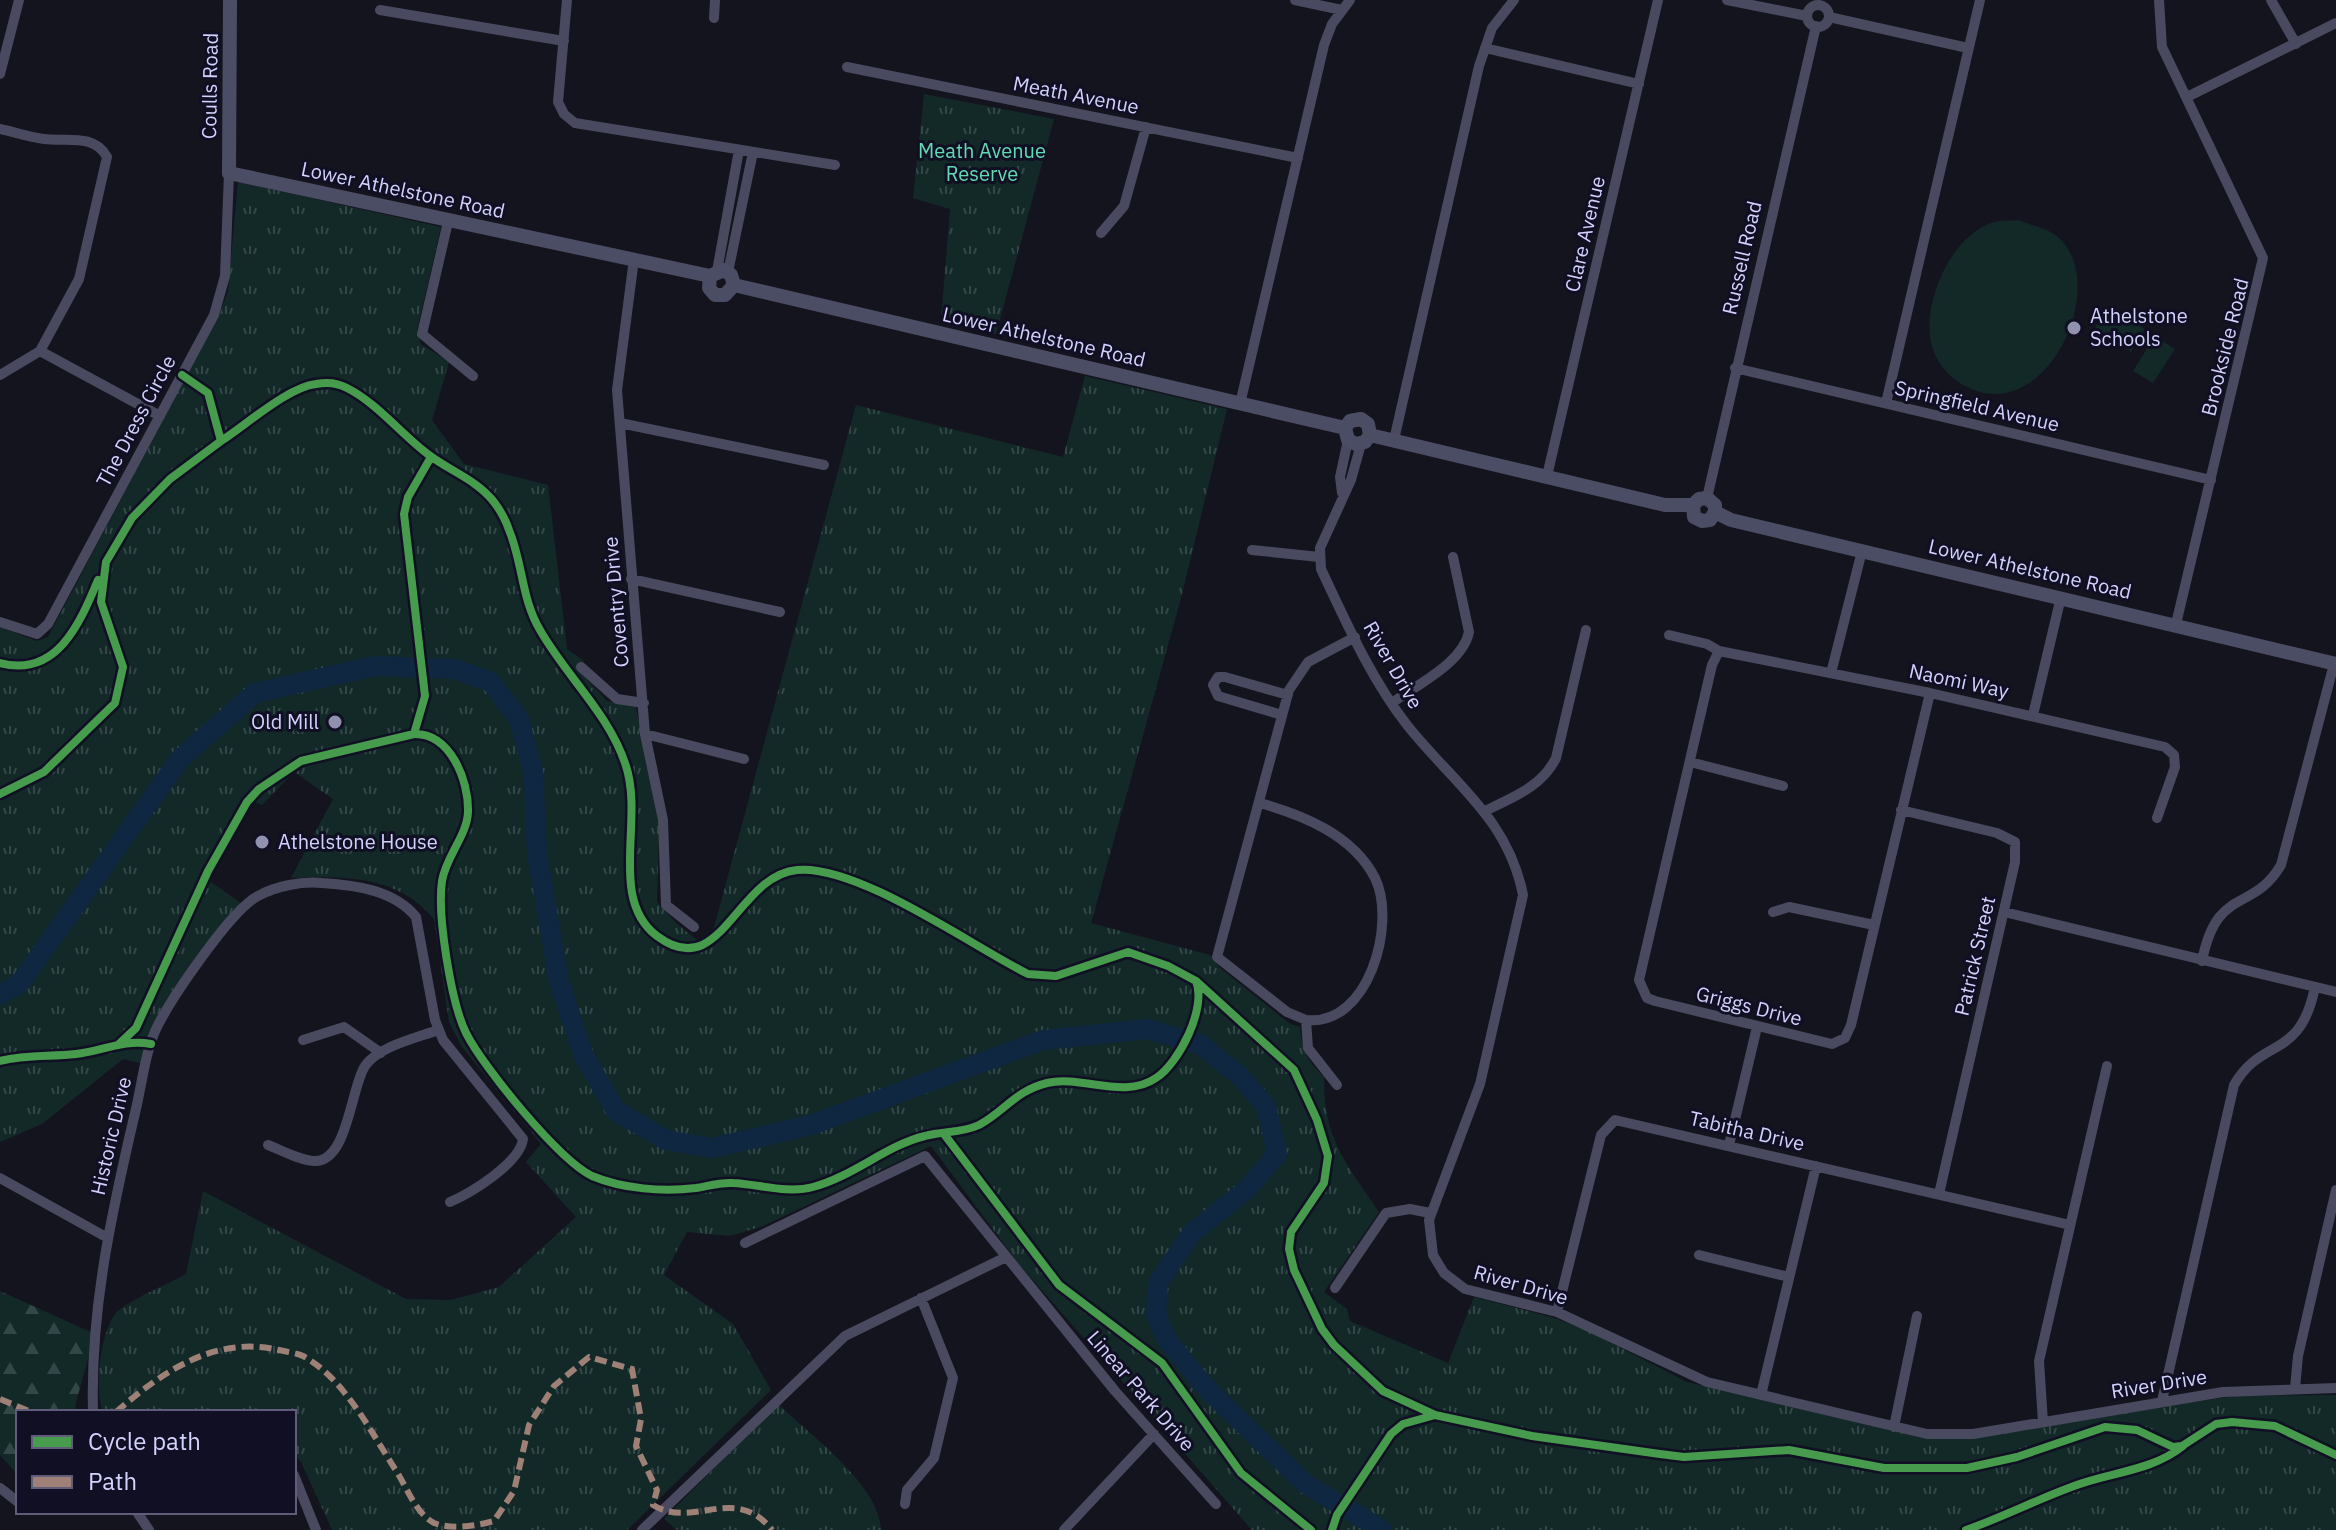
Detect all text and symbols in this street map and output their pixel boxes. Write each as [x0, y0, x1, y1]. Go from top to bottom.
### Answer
street label: Coulls Road [195, 33, 224, 139]
street label: Meath Avenue [1011, 69, 1141, 120]
park label: Meath Avenue Reserve [918, 137, 1046, 187]
street label: Lower Athelstone Road [299, 155, 507, 224]
street label: Clare Avenue [1558, 173, 1611, 295]
street label: Russell Road [1715, 198, 1768, 317]
street label: Brookside Road [2194, 275, 2255, 419]
street label: Lower Athelstone Road [940, 300, 1148, 373]
place label: Athelstone Schools [2090, 302, 2188, 352]
marker: Athelstone Schools [2065, 319, 2083, 337]
street label: The Dress Circle [90, 350, 182, 491]
street label: Springfield Avenue [1892, 373, 2062, 438]
street label: Lower Athelstone Road [1926, 532, 2134, 605]
street label: Coventry Drive [596, 536, 635, 669]
street label: River Drive [1358, 616, 1429, 713]
street label: Naomi Way [1907, 657, 2012, 704]
place label: Old Mill [251, 708, 319, 735]
marker: Old Mill [326, 713, 344, 731]
place label: Athelstone House [278, 828, 438, 855]
marker: Athelstone House [253, 833, 271, 851]
street label: Patrick Street [1948, 893, 2001, 1018]
street label: Griggs Drive [1693, 979, 1805, 1032]
street label: Historic Drive [84, 1074, 137, 1198]
street label: Tabitha Drive [1687, 1104, 1807, 1157]
street label: River Drive [1471, 1258, 1571, 1311]
street label: Linear Park Drive [1081, 1325, 1201, 1457]
street label: River Drive [2109, 1363, 2209, 1404]
legend [16, 1410, 296, 1514]
text: Cycle path [88, 1425, 201, 1457]
text: Path [88, 1465, 137, 1497]

